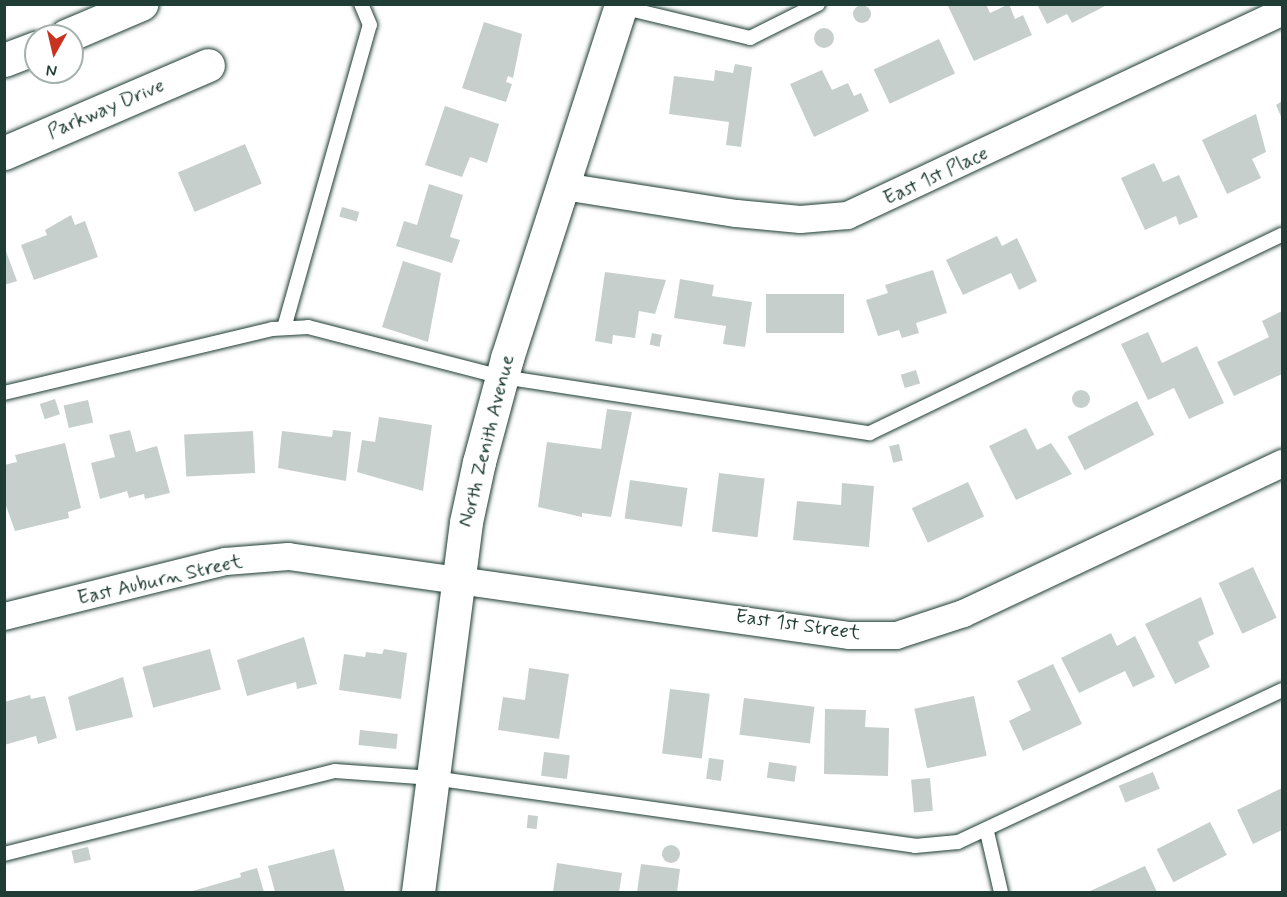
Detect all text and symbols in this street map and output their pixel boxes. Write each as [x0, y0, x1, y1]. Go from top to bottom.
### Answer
north arrow [24, 24, 84, 84]
text: N [45, 59, 58, 81]
street label: Parkway Drive [45, 74, 167, 144]
street label: East 1st Place [880, 141, 992, 211]
street label: North Zenith Avenue [454, 352, 520, 530]
street label: East Auburn Street [75, 549, 245, 611]
street label: East 1st Street [734, 604, 862, 646]

